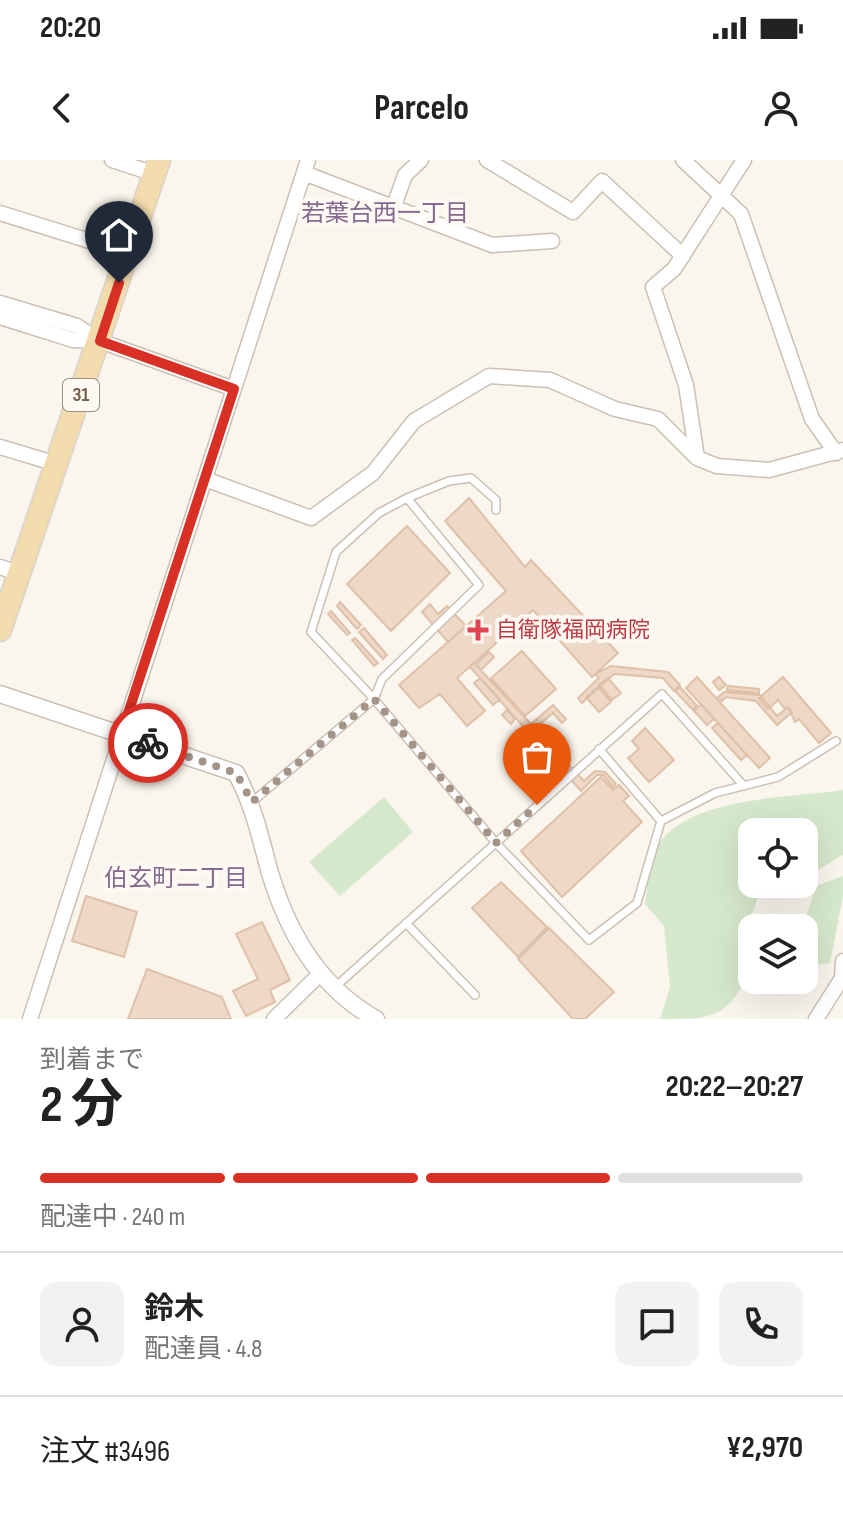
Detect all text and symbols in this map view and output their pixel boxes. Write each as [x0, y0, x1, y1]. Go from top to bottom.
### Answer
text: 20:20 [40, 10, 101, 46]
icon: back [40, 86, 84, 130]
icon: person [759, 86, 803, 130]
text: Parcelo [374, 87, 469, 130]
district label: 若葉台西一丁目 [301, 199, 469, 228]
pin [85, 201, 153, 283]
icon: home [97, 213, 141, 257]
road number: 31 [63, 379, 99, 411]
place label: 自衛隊福岡病院 [496, 617, 650, 644]
marker: 自衛隊福岡病院 [467, 619, 489, 641]
courier [108, 703, 188, 783]
icon: bike [126, 721, 170, 765]
pin [503, 723, 571, 805]
icon: bag [515, 735, 559, 779]
map controls [738, 818, 818, 994]
button: locate [738, 818, 818, 898]
district label: 伯玄町二丁目 [104, 864, 248, 893]
button: layers [738, 914, 818, 994]
text: 到着まで [40, 1045, 144, 1076]
text: 20:22–20:27 [666, 1069, 803, 1105]
text: 2 分 [40, 1074, 123, 1137]
text: 配達中 · 240 m [40, 1202, 185, 1233]
button: person [40, 1282, 124, 1366]
button: chat [615, 1282, 699, 1366]
button: phone [719, 1282, 803, 1366]
text: 鈴木 [144, 1291, 204, 1327]
text: 配達員 · 4.8 [144, 1334, 262, 1365]
text: ¥2,970 [726, 1430, 803, 1466]
text: 注文 #3496 [40, 1434, 170, 1470]

